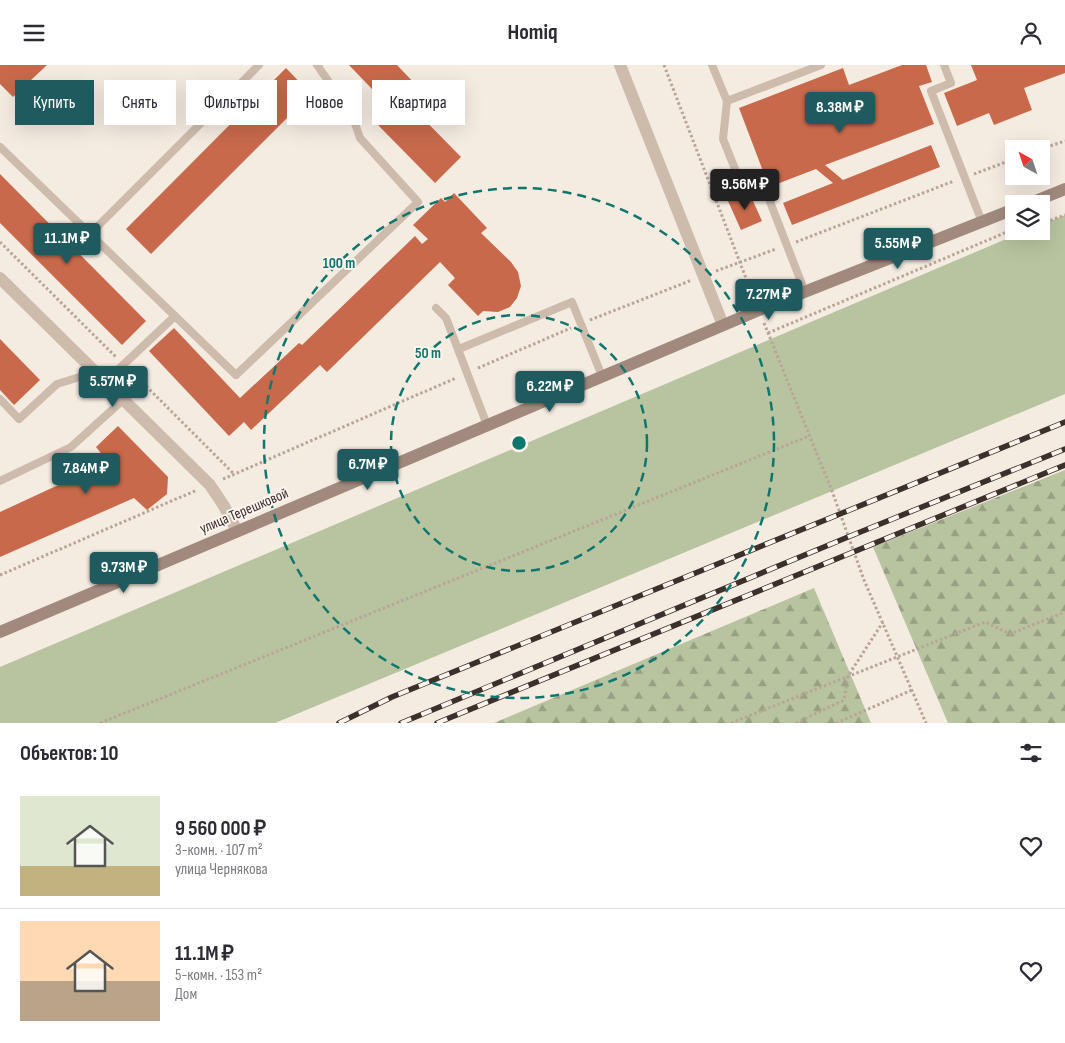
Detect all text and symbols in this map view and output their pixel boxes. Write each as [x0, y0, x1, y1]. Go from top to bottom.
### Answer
icon: menu [20, 19, 48, 47]
text: Homiq [508, 19, 557, 46]
icon: person [1017, 19, 1045, 47]
chip: Купить [15, 80, 94, 125]
chip: Снять [104, 80, 176, 125]
chip: Фильтры [186, 80, 277, 125]
chip: Новое [287, 80, 362, 125]
chip: Квартира [372, 80, 465, 125]
pin: 8.38M ₽ [794, 92, 886, 134]
text: 8.38M ₽ [816, 98, 864, 117]
north arrow [1005, 140, 1050, 185]
map controls [1005, 140, 1050, 240]
pin: 9.56M ₽ [699, 169, 791, 211]
text: 9.56M ₽ [721, 175, 769, 194]
button: layers [1005, 195, 1050, 240]
pin: 11.1M ₽ [21, 223, 113, 265]
pin: 5.55M ₽ [852, 227, 944, 270]
text: 11.1M ₽ [45, 229, 89, 248]
text: 5.55M ₽ [875, 234, 921, 253]
text: 100 m [323, 254, 355, 273]
pin: 7.27M ₽ [723, 279, 815, 321]
text: 7.27M ₽ [746, 285, 792, 304]
text: 50 m [415, 344, 441, 363]
pin: 5.57M ₽ [67, 365, 159, 408]
pin: 6.22M ₽ [504, 371, 596, 413]
text: 5.57M ₽ [90, 372, 136, 391]
text: 6.22M ₽ [526, 377, 574, 396]
centre of rings [510, 434, 528, 452]
pin: 6.7M ₽ [327, 449, 409, 491]
pin: 7.84M ₽ [40, 453, 132, 495]
text: 6.7M ₽ [348, 455, 388, 474]
text: 7.84M ₽ [63, 459, 109, 478]
street label: улица Терешковой [197, 484, 291, 538]
pin: 9.73M ₽ [78, 551, 170, 594]
text: 9.73M ₽ [101, 558, 147, 577]
icon: filters [1017, 739, 1045, 767]
text: Объектов: 10 [20, 741, 119, 766]
icon: home [60, 816, 120, 876]
text: 9 560 000 ₽ [175, 816, 266, 841]
icon: heart [1017, 832, 1045, 860]
text: 3-комн. · 107 m² [175, 841, 263, 860]
text: улица Чернякова [175, 860, 268, 879]
icon: home [60, 941, 120, 1001]
text: 11.1M ₽ [175, 941, 234, 966]
icon: heart [1017, 957, 1045, 985]
text: 5-комн. · 153 m² [175, 966, 262, 985]
text: Дом [175, 985, 197, 1004]

